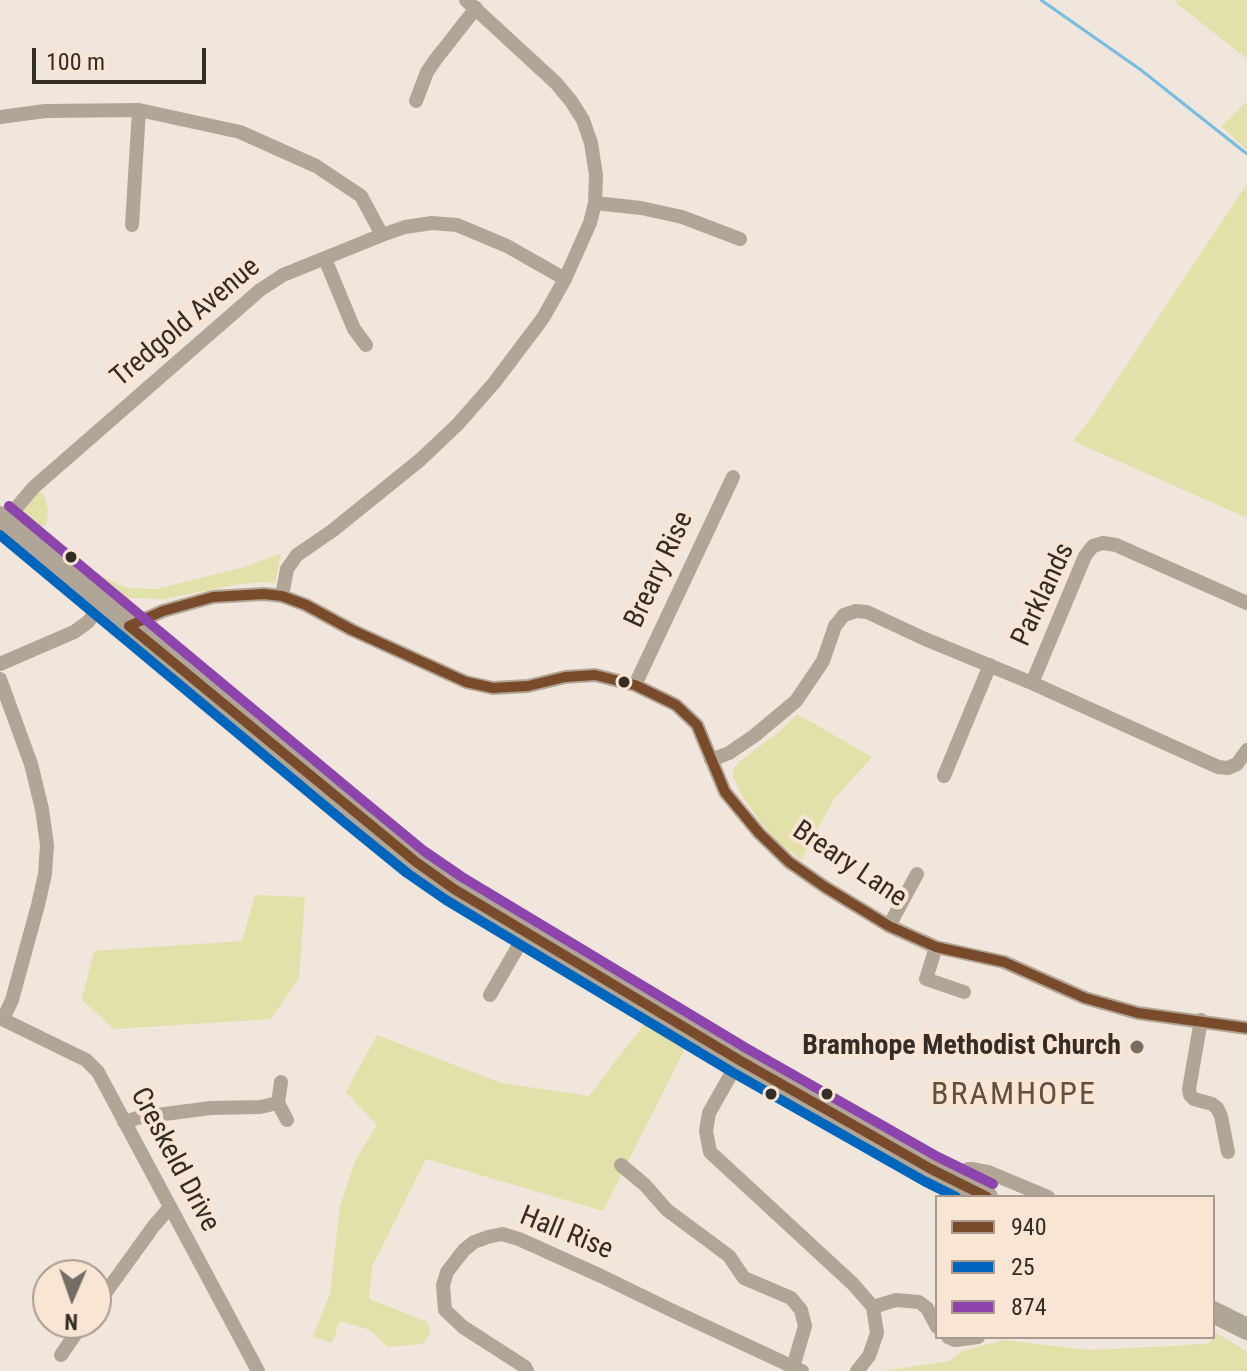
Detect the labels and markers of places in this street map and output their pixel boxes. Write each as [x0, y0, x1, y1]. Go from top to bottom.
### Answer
unlabelled marker [63, 549, 79, 565]
unlabelled marker [616, 674, 632, 690]
place label: Bramhope Methodist Church [802, 1030, 1121, 1064]
marker: Bramhope Methodist Church [1128, 1038, 1146, 1056]
unlabelled marker [763, 1086, 779, 1102]
unlabelled marker [819, 1086, 835, 1102]

